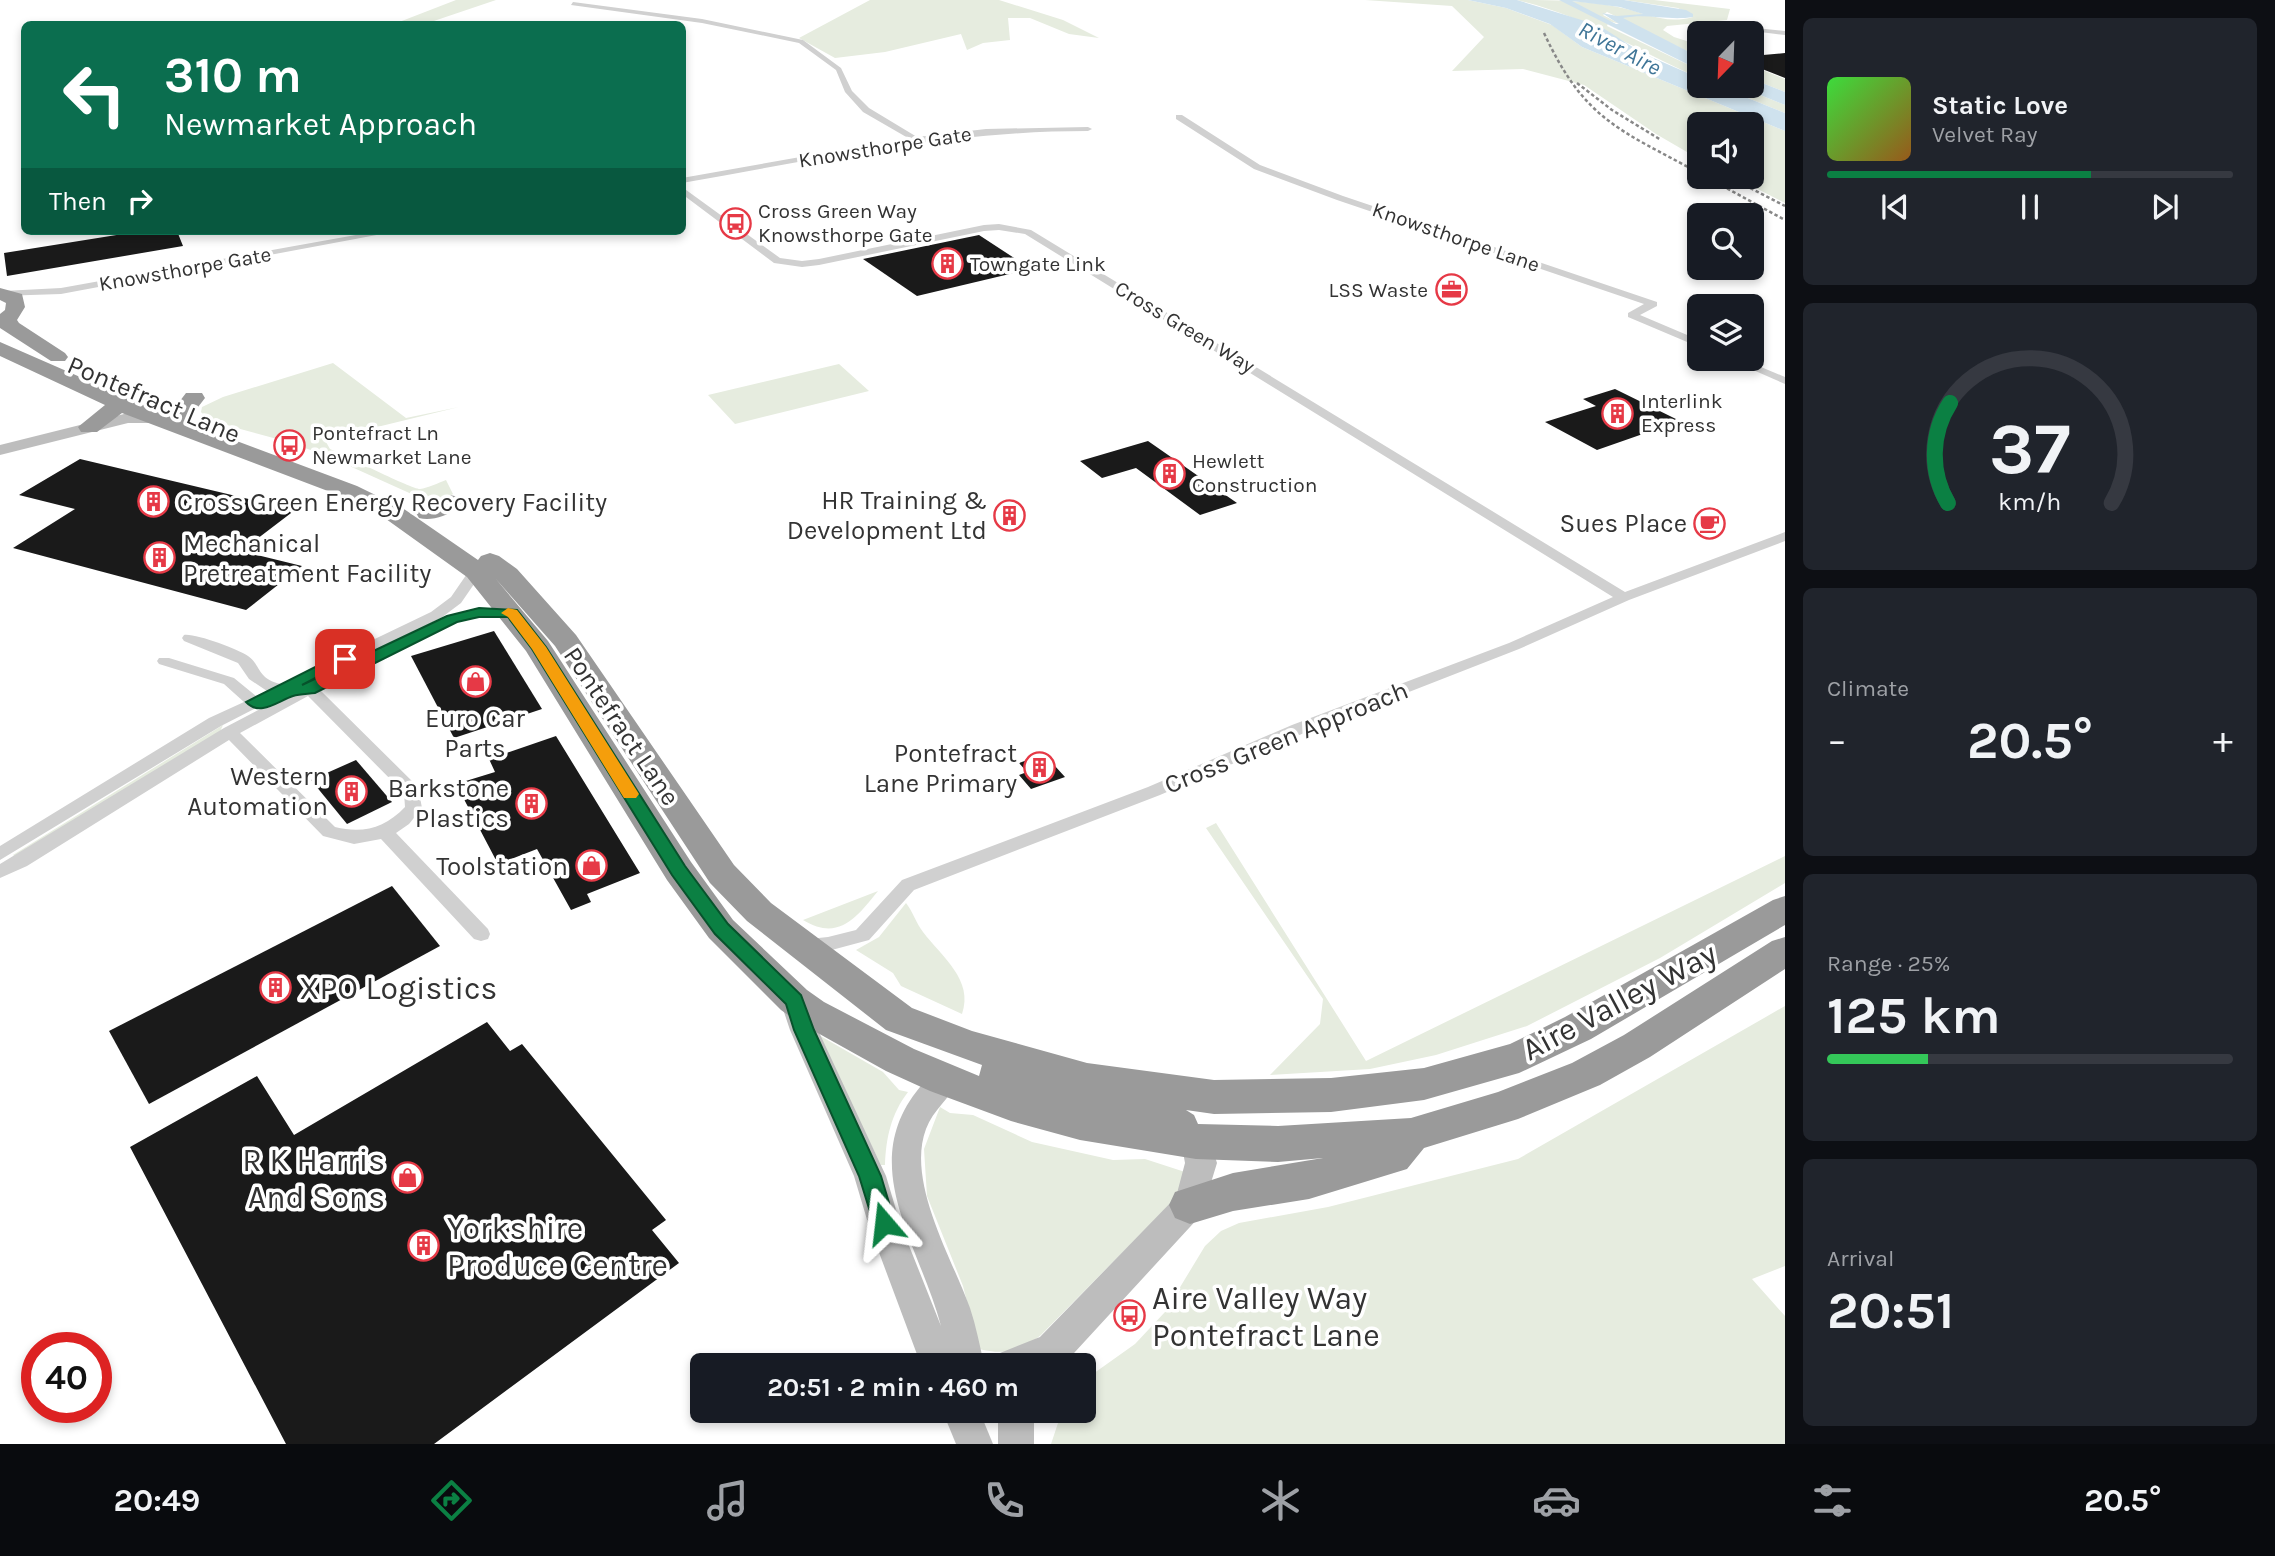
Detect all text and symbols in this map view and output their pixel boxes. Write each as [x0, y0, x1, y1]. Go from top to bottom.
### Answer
water label: River Aire [1574, 16, 1666, 82]
north arrow [1687, 21, 1764, 98]
map controls [1687, 21, 1764, 371]
text: 310 m [164, 47, 302, 104]
icon: left [49, 49, 140, 140]
text: Static Love [1932, 90, 2068, 121]
text: Newmarket Approach [164, 106, 477, 143]
button: sound [1687, 112, 1764, 189]
street label: Knowsthorpe Gate [797, 121, 973, 173]
text: Velvet Ray [1932, 121, 2037, 148]
icon: right [121, 182, 159, 220]
text: Then [49, 186, 107, 217]
icon: previous [1876, 188, 1914, 226]
icon: pause [2011, 188, 2049, 226]
icon: next [2146, 188, 2184, 226]
street label: Knowsthorpe Lane [1369, 197, 1543, 277]
place label: Cross Green Way Knowsthorpe Gate [758, 199, 933, 247]
button: search [1687, 203, 1764, 280]
bus stop icon: Cross Green Way Knowsthorpe Gate [718, 206, 752, 240]
street label: Knowsthorpe Gate [97, 242, 273, 296]
building icon: Towngate Link [930, 247, 964, 281]
place label: Towngate Link [970, 252, 1106, 276]
office icon: LSS Waste [1434, 273, 1468, 307]
street label: Cross Green Way [1111, 276, 1259, 378]
place label: LSS Waste [1328, 278, 1428, 302]
button: layers [1687, 294, 1764, 371]
street label: Pontefract Lane [63, 349, 245, 450]
place label: Interlink Express [1641, 389, 1723, 437]
building icon: Interlink Express [1601, 396, 1635, 430]
text: 37 [1989, 406, 2071, 491]
place label: Pontefract Ln Newmarket Lane [312, 421, 472, 469]
bus stop icon: Pontefract Ln Newmarket Lane [272, 428, 306, 462]
place label: Hewlett Construction [1192, 449, 1317, 497]
building icon: Hewlett Construction [1152, 456, 1186, 490]
building icon: Cross Green Energy Recovery Facility [137, 485, 171, 519]
place label: HR Training & Development Ltd [787, 485, 987, 546]
place label: Cross Green Energy Recovery Facility [177, 487, 607, 518]
text: km/h [1998, 487, 2062, 516]
building icon: HR Training & Development Ltd [993, 498, 1027, 532]
cafe icon: Sues Place [1693, 506, 1727, 540]
place label: Sues Place [1560, 508, 1687, 539]
place label: Mechanical Pretreatment Facility [183, 528, 431, 589]
building icon: Mechanical Pretreatment Facility [143, 541, 177, 575]
pin [315, 629, 375, 689]
icon: arrive [326, 640, 364, 678]
street label: Pontefract Lane [557, 641, 686, 812]
shop icon: Euro Car Parts [458, 665, 492, 699]
street label: Cross Green Approach [1160, 674, 1413, 801]
text: Climate [1827, 675, 1909, 702]
place label: Euro Car Parts [425, 703, 525, 764]
text: 20.5° [1967, 710, 2093, 771]
text: − [1827, 718, 1847, 763]
text: + [2213, 718, 2233, 763]
place label: Pontefract Lane Primary [864, 738, 1017, 799]
building icon: Pontefract Lane Primary [1023, 751, 1057, 785]
place label: Western Automation [187, 761, 328, 822]
place label: Barkstone Plastics [388, 773, 509, 834]
building icon: Western Automation [334, 774, 368, 808]
building icon: Barkstone Plastics [515, 786, 549, 820]
shop icon: Toolstation [574, 849, 608, 883]
place label: Toolstation [436, 851, 568, 882]
street label: Aire Valley Way [1516, 935, 1723, 1068]
text: Range · 25% [1827, 950, 1950, 977]
place label: XPO Logistics [299, 970, 497, 1007]
building icon: XPO Logistics [259, 971, 293, 1005]
text: 125 km [1827, 985, 2001, 1046]
place label: R K Harris And Sons [242, 1142, 385, 1216]
shop icon: R K Harris And Sons [391, 1161, 425, 1195]
position arrow [847, 1186, 921, 1260]
place label: Yorkshire Produce Centre [447, 1210, 668, 1284]
building icon: Yorkshire Produce Centre [407, 1229, 441, 1263]
text: Arrival [1827, 1245, 1894, 1272]
place label: Aire Valley Way Pontefract Lane [1152, 1280, 1380, 1354]
text: 20:51 [1827, 1280, 1954, 1341]
bus stop icon: Aire Valley Way Pontefract Lane [1112, 1299, 1146, 1333]
speed limit sign: 40 [21, 1332, 112, 1423]
text: 20:51 · 2 min · 460 m [767, 1372, 1019, 1403]
icon: directions [427, 1476, 476, 1525]
icon: music [703, 1476, 752, 1525]
icon: phone [980, 1476, 1029, 1525]
icon: climate [1256, 1476, 1305, 1525]
icon: car [1532, 1476, 1581, 1525]
icon: filters [1808, 1476, 1857, 1525]
text: 20:49 [114, 1482, 200, 1519]
text: 20.5° [2084, 1482, 2161, 1519]

